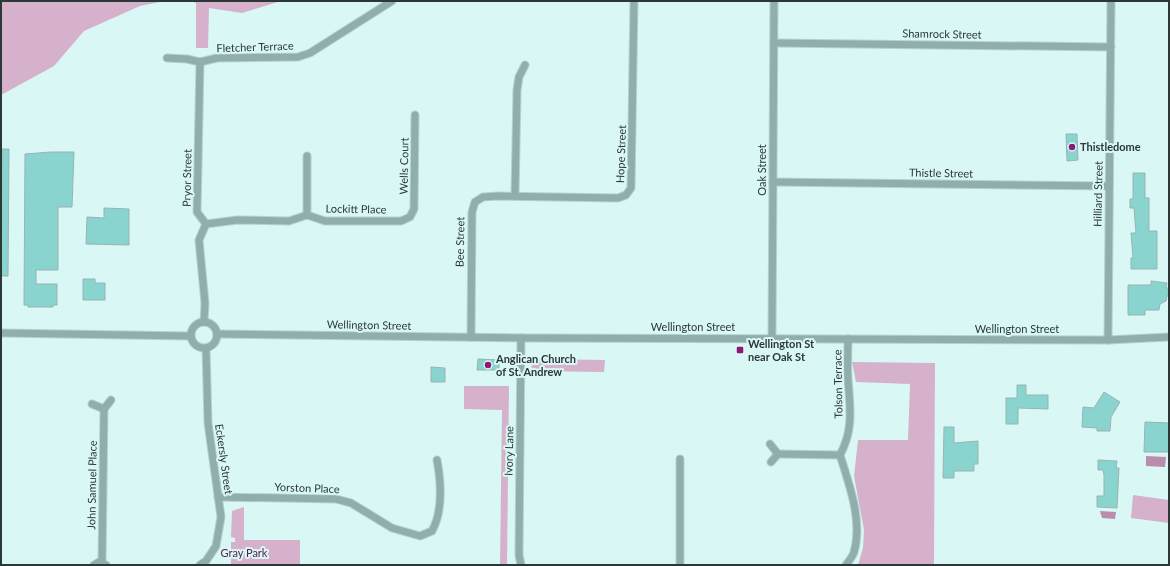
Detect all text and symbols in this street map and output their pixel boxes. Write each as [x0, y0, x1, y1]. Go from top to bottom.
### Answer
street label: Shamrock Street [902, 26, 982, 41]
street label: Fletcher Terrace [216, 39, 294, 54]
street label: Hope Street [613, 125, 628, 183]
street label: Wells Court [397, 137, 410, 195]
place label: Thistledome [1080, 140, 1141, 153]
marker: Thistledome [1067, 142, 1077, 152]
street label: Oak Street [755, 144, 768, 196]
street label: Pryor Street [179, 149, 194, 207]
street label: Hilliard Street [1090, 161, 1105, 227]
street label: Thistle Street [909, 165, 973, 180]
street label: Lockitt Place [325, 201, 387, 216]
street label: Bee Street [453, 217, 466, 267]
street label: Wellington Street [327, 317, 411, 332]
street label: Wellington Street [651, 320, 735, 333]
street label: Wellington Street [975, 322, 1059, 335]
place label: Wellington St near Oak St [748, 337, 815, 363]
marker: Wellington St near Oak St [735, 345, 745, 355]
street label: Tolson Terrace [830, 349, 845, 419]
place label: Anglican Church of St. Andrew [495, 352, 576, 378]
marker: Anglican Church of St. Andrew [483, 360, 493, 370]
street label: Eckersly Street [213, 423, 236, 495]
street label: Ivory Lane [502, 426, 515, 476]
street label: John Samuel Place [84, 440, 99, 530]
street label: Yorston Place [274, 480, 340, 495]
park label: Gray Park [221, 546, 268, 559]

